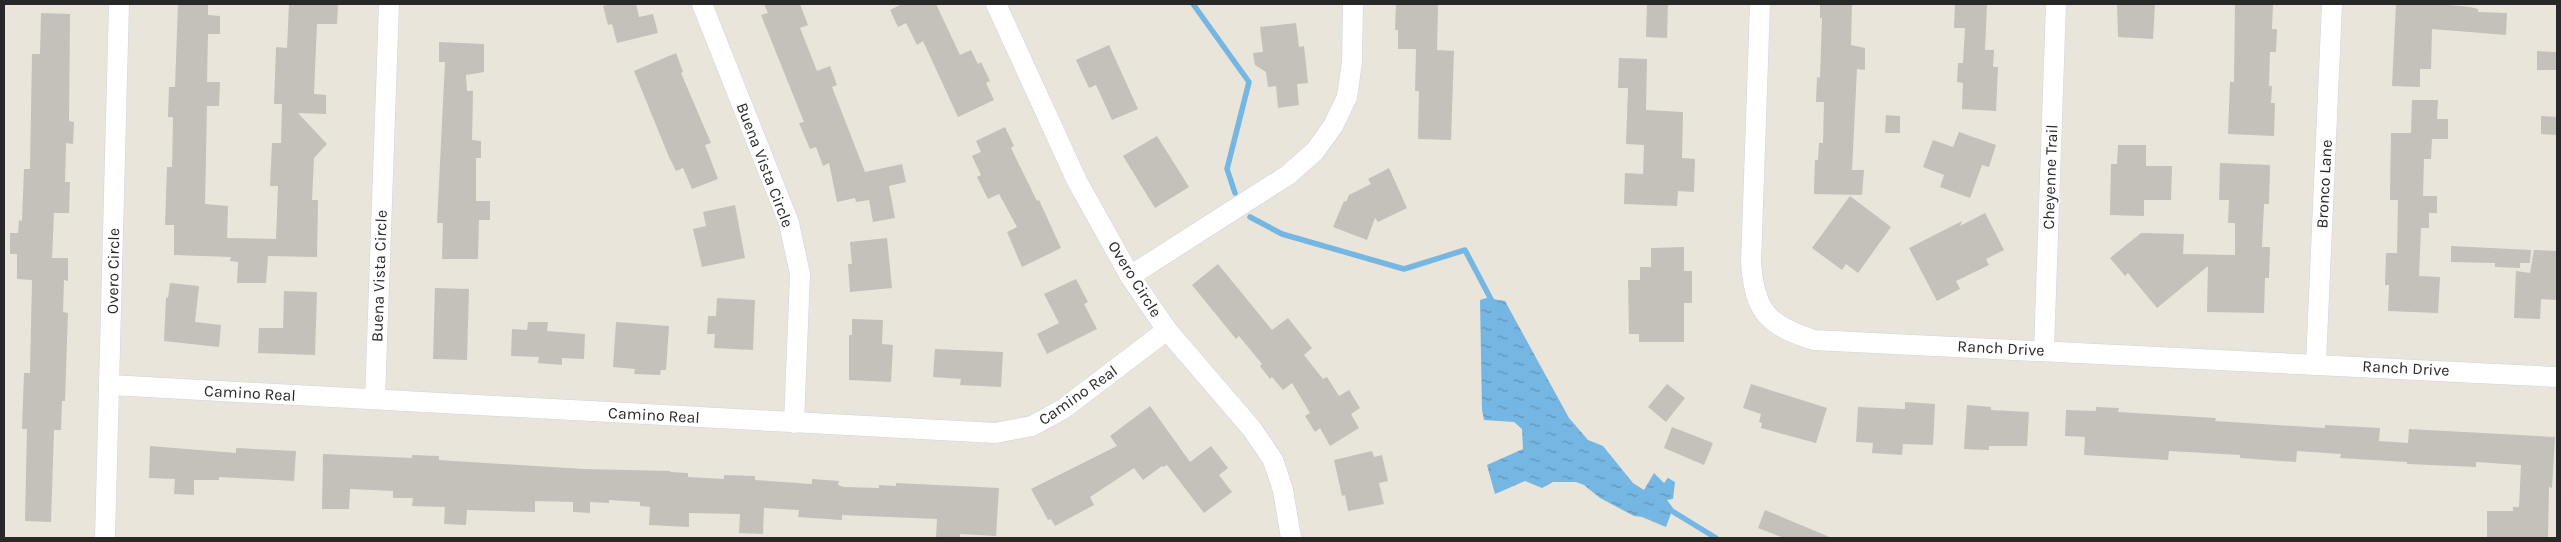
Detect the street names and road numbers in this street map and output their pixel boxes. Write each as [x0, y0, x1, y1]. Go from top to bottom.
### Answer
street label: Buena Vista Circle [732, 100, 798, 230]
street label: Cheyenne Trail [2039, 124, 2061, 230]
street label: Bronco Lane [2312, 139, 2336, 229]
street label: Buena Vista Circle [367, 210, 391, 342]
street label: Overo Circle [103, 228, 123, 314]
street label: Overo Circle [1104, 237, 1166, 321]
street label: Ranch Drive [1957, 336, 2045, 360]
street label: Ranch Drive [2362, 356, 2450, 380]
street label: Camino Real [1035, 361, 1121, 429]
street label: Camino Real [204, 381, 296, 405]
street label: Camino Real [608, 403, 700, 427]

